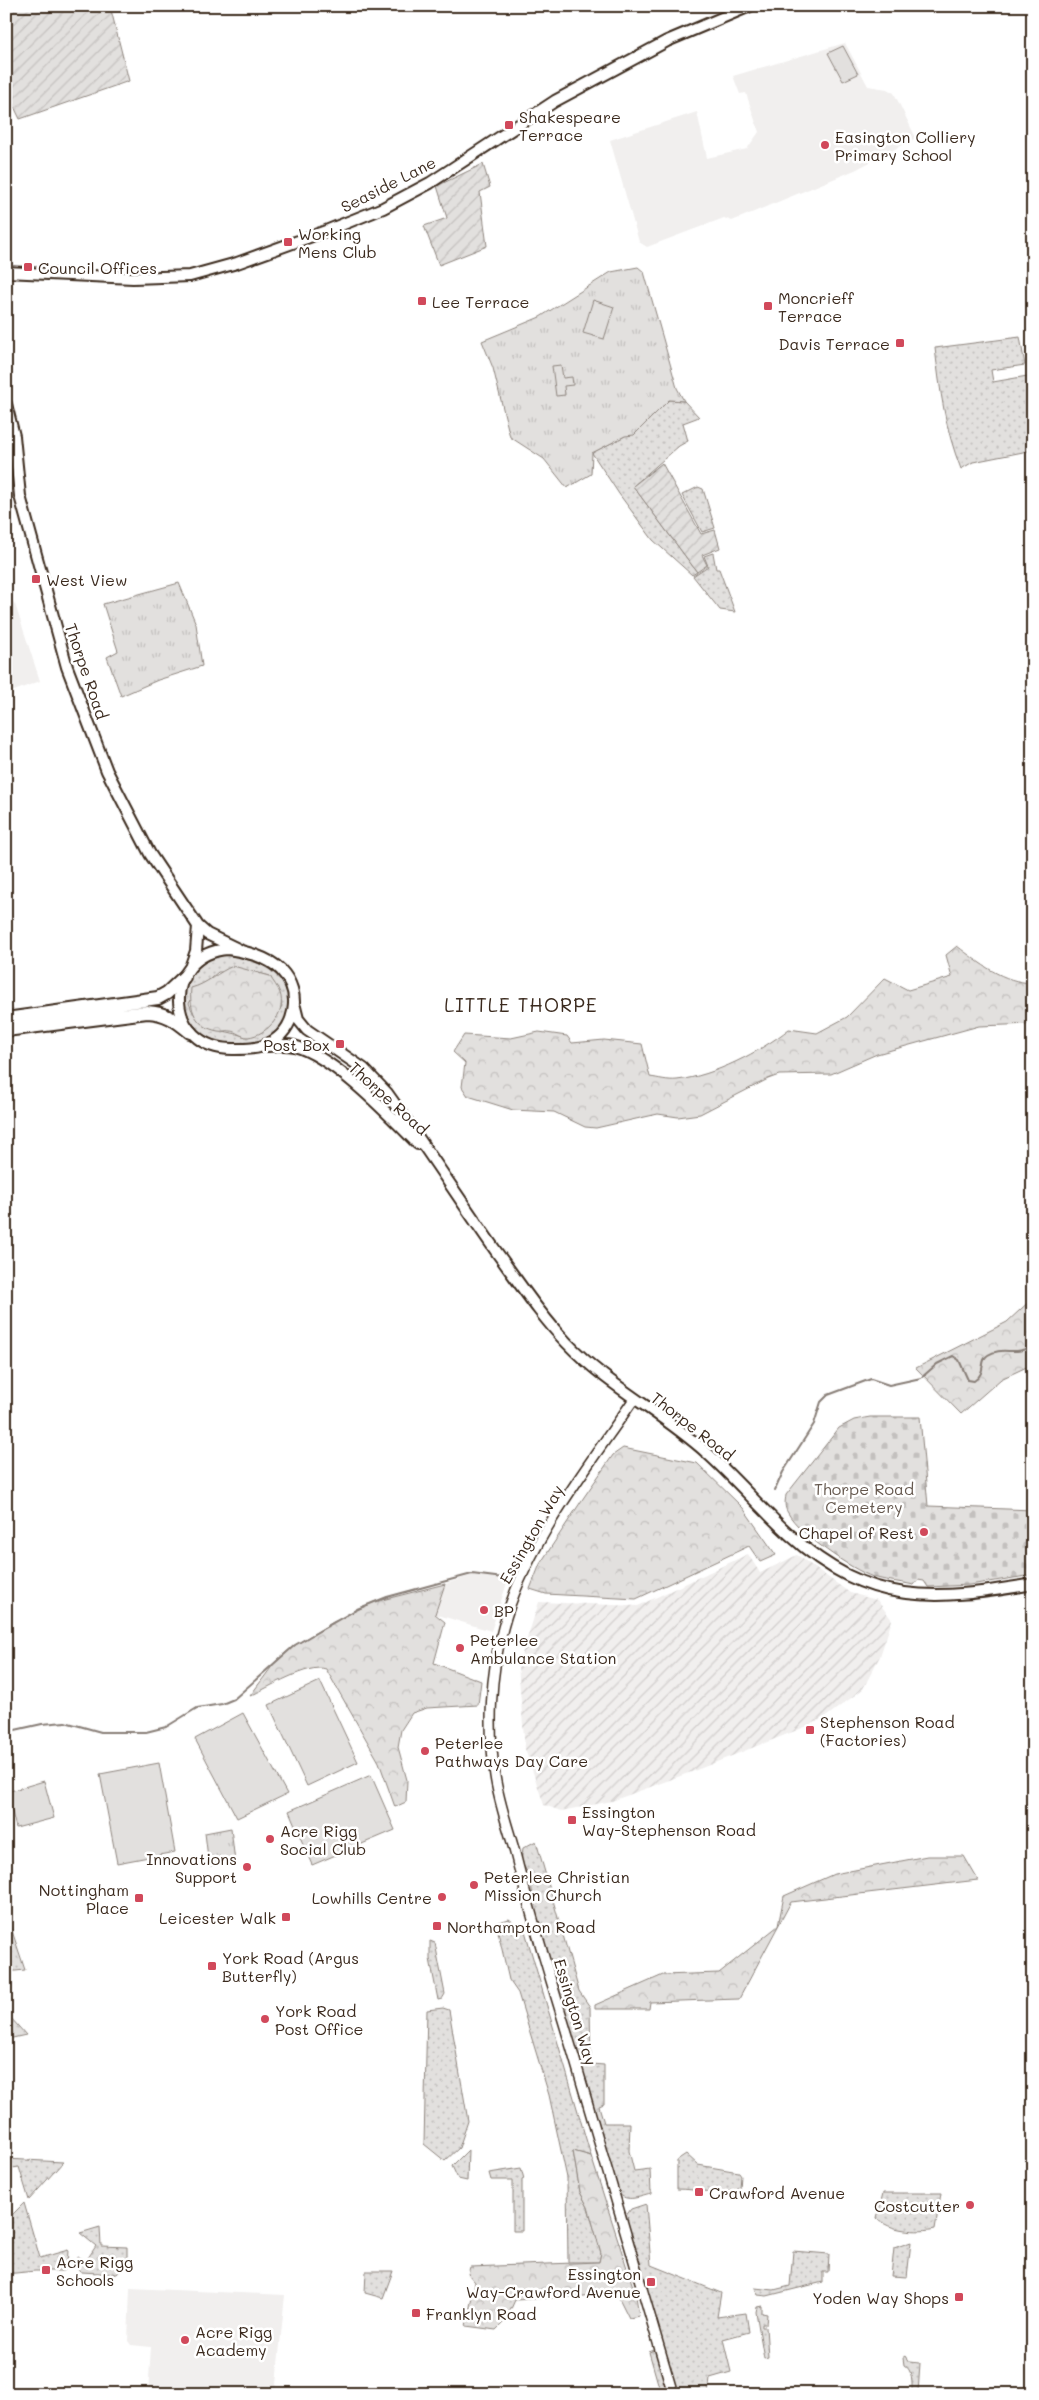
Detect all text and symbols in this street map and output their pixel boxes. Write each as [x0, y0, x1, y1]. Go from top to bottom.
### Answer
place label: Shakespeare Terrace [519, 106, 621, 145]
marker: Shakespeare Terrace [503, 119, 515, 131]
place label: Easington Colliery Primary School [835, 126, 976, 165]
marker: Easington Colliery Primary School [819, 139, 831, 151]
street label: Seaside Lane [337, 151, 439, 217]
place label: Working Mens Club [298, 223, 377, 262]
marker: Working Mens Club [282, 236, 294, 248]
place label: Council Offices [38, 257, 157, 278]
marker: Council Offices [22, 261, 34, 273]
place label: Moncrieff Terrace [778, 287, 855, 326]
place label: Lee Terrace [432, 291, 530, 312]
marker: Lee Terrace [416, 295, 428, 307]
marker: Moncrieff Terrace [762, 300, 774, 312]
place label: Davis Terrace [779, 333, 890, 354]
marker: Davis Terrace [894, 337, 906, 349]
place label: West View [46, 569, 127, 590]
marker: West View [30, 573, 42, 585]
street label: Thorpe Road [61, 620, 113, 722]
district label: LITTLE THORPE [444, 992, 598, 1017]
place label: Post Box [263, 1034, 330, 1055]
marker: Post Box [334, 1038, 346, 1050]
street label: Thorpe Road [345, 1057, 433, 1139]
street label: Thorpe Road [647, 1387, 739, 1465]
park label: Thorpe Road Cemetery [814, 1478, 914, 1517]
street label: Essington Way [494, 1481, 568, 1587]
place label: Chapel of Rest [799, 1522, 914, 1543]
marker: Chapel of Rest [918, 1526, 930, 1538]
place label: BP [494, 1600, 514, 1621]
marker: BP [478, 1604, 490, 1616]
place label: Peterlee Ambulance Station [470, 1629, 616, 1668]
marker: Peterlee Ambulance Station [454, 1642, 466, 1654]
place label: Stephenson Road (Factories) [820, 1711, 955, 1750]
marker: Stephenson Road (Factories) [804, 1724, 816, 1736]
place label: Peterlee Pathways Day Care [435, 1732, 588, 1771]
marker: Peterlee Pathways Day Care [419, 1745, 431, 1757]
place label: Essington Way-Stephenson Road [582, 1801, 756, 1840]
marker: Essington Way-Stephenson Road [566, 1814, 578, 1826]
place label: Acre Rigg Social Club [280, 1820, 366, 1859]
marker: Acre Rigg Social Club [264, 1833, 276, 1845]
place label: Innovations Support [146, 1848, 237, 1887]
marker: Innovations Support [241, 1861, 253, 1873]
place label: Peterlee Christian Mission Church [484, 1866, 630, 1905]
place label: Nottingham Place [39, 1879, 129, 1918]
marker: Peterlee Christian Mission Church [468, 1879, 480, 1891]
place label: Lowhills Centre [312, 1887, 432, 1908]
marker: Lowhills Centre [436, 1891, 448, 1903]
marker: Nottingham Place [133, 1892, 145, 1904]
place label: Leicester Walk [159, 1907, 276, 1928]
marker: Leicester Walk [280, 1911, 292, 1923]
place label: Northampton Road [447, 1916, 595, 1937]
marker: Northampton Road [431, 1920, 443, 1932]
place label: York Road (Argus Butterfly) [222, 1947, 359, 1986]
street label: Essington Way [550, 1956, 602, 2068]
marker: York Road (Argus Butterfly) [206, 1960, 218, 1972]
place label: York Road Post Office [275, 2000, 364, 2039]
marker: York Road Post Office [259, 2013, 271, 2025]
place label: Crawford Avenue [709, 2182, 845, 2203]
marker: Crawford Avenue [693, 2186, 705, 2198]
place label: Costcutter [874, 2195, 960, 2216]
marker: Costcutter [964, 2199, 976, 2211]
place label: Acre Rigg Schools [56, 2251, 133, 2290]
place label: Essington Way-Crawford Avenue [466, 2263, 641, 2302]
marker: Acre Rigg Schools [40, 2264, 52, 2276]
marker: Essington Way-Crawford Avenue [645, 2276, 657, 2288]
place label: Yoden Way Shops [812, 2287, 949, 2308]
marker: Yoden Way Shops [953, 2291, 965, 2303]
place label: Franklyn Road [426, 2303, 537, 2324]
marker: Franklyn Road [410, 2307, 422, 2319]
place label: Acre Rigg Academy [195, 2321, 272, 2360]
marker: Acre Rigg Academy [179, 2334, 191, 2346]

